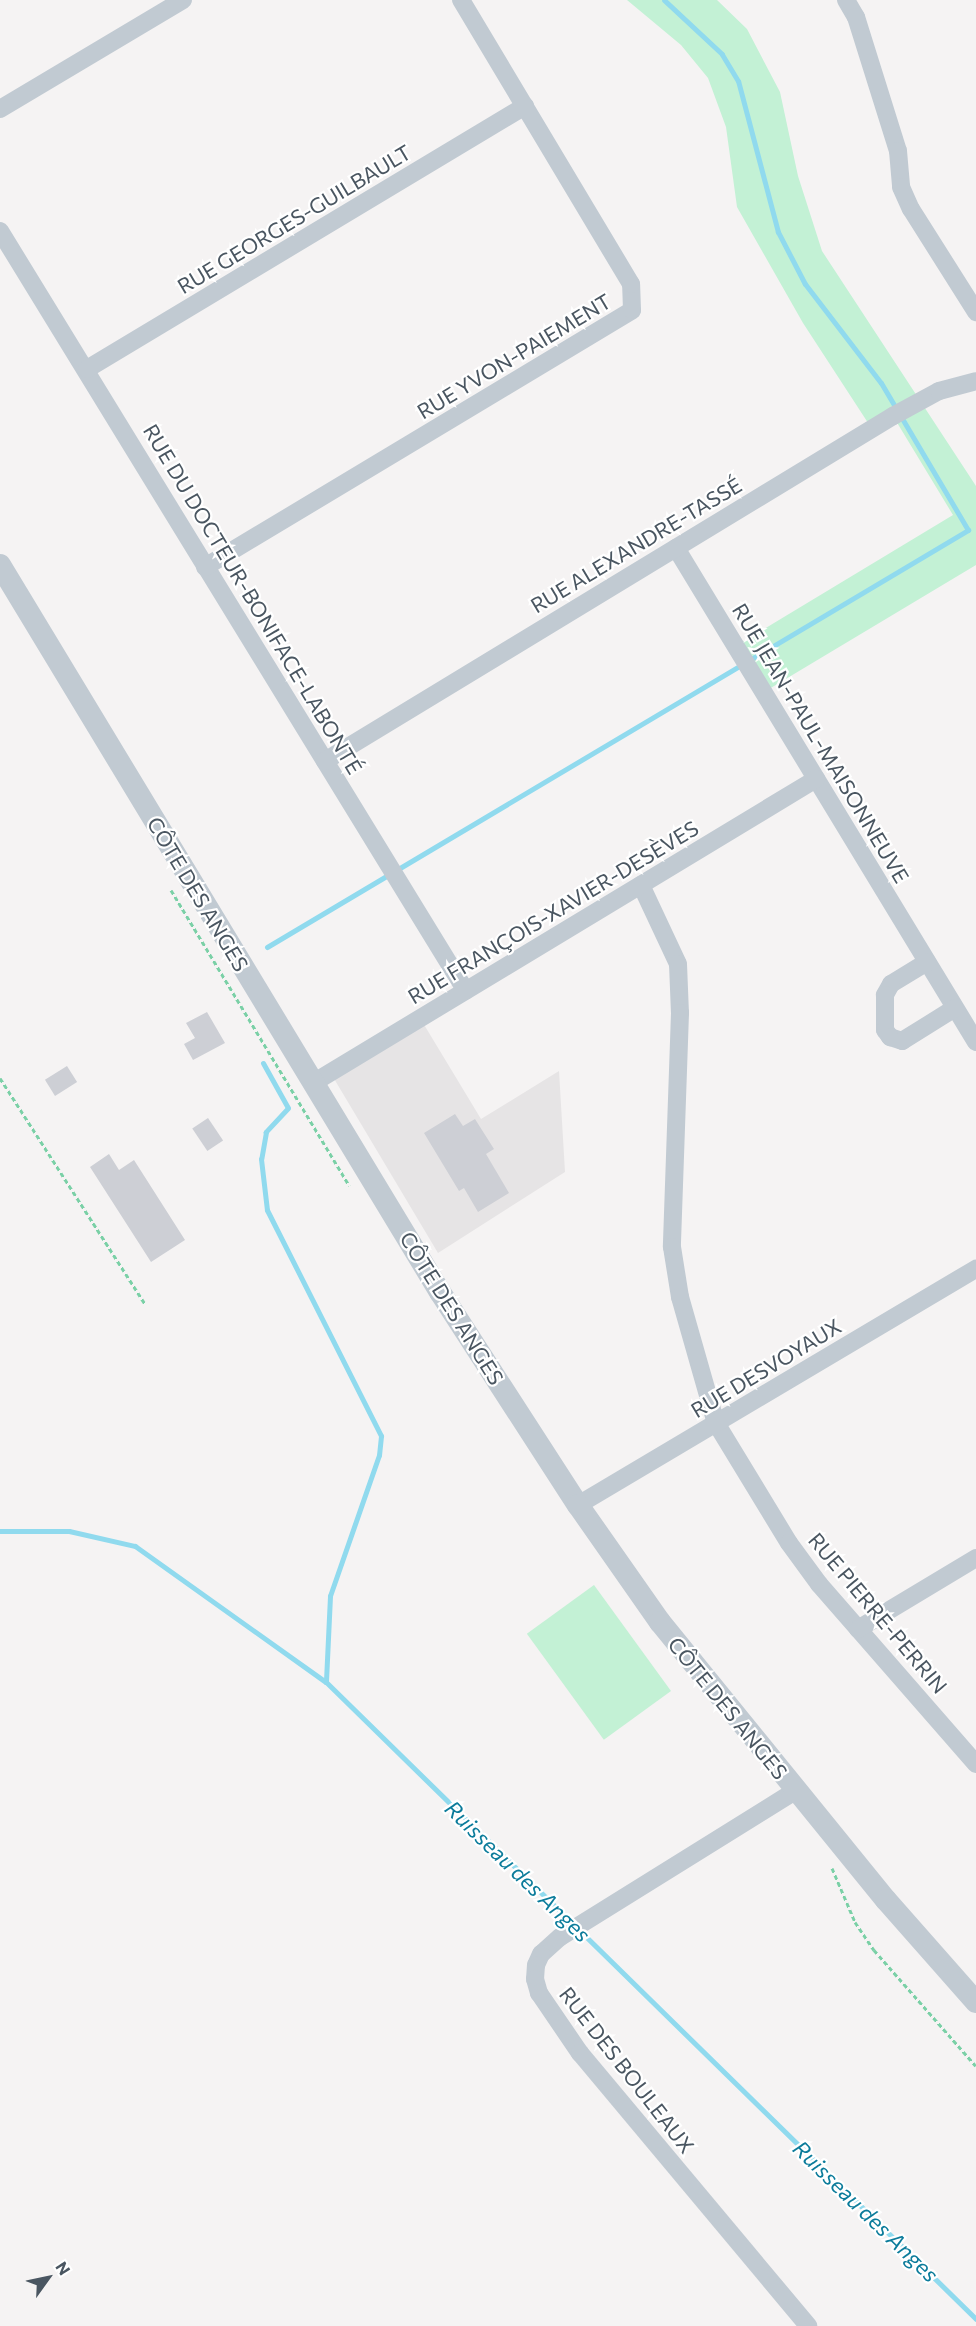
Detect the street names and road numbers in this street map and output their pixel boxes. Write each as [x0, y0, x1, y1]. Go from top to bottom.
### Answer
street label: RUE GEORGES-GUILBAULT [173, 139, 415, 299]
street label: RUE YVON-PAIEMENT [412, 288, 616, 424]
street label: RUE DU DOCTEUR-BONIFACE-LABONTÉ [138, 419, 368, 779]
street label: RUE ALEXANDRE-TASSÉ [526, 472, 746, 618]
street label: RUE JEAN-PAUL-MAISONNEUVE [727, 599, 915, 887]
street label: CÔTE DES ANGES [142, 812, 254, 976]
street label: RUE FRANÇOIS-XAVIER-DESÈVES [403, 815, 703, 1009]
street label: CÔTE DES ANGES [395, 1227, 509, 1389]
street label: RUE DESVOYAUX [686, 1313, 846, 1423]
street label: RUE PIERRE-PERRIN [803, 1528, 953, 1698]
street label: CÔTE DES ANGES [663, 1632, 793, 1784]
street label: RUE DES BOULEAUX [554, 1982, 700, 2158]

